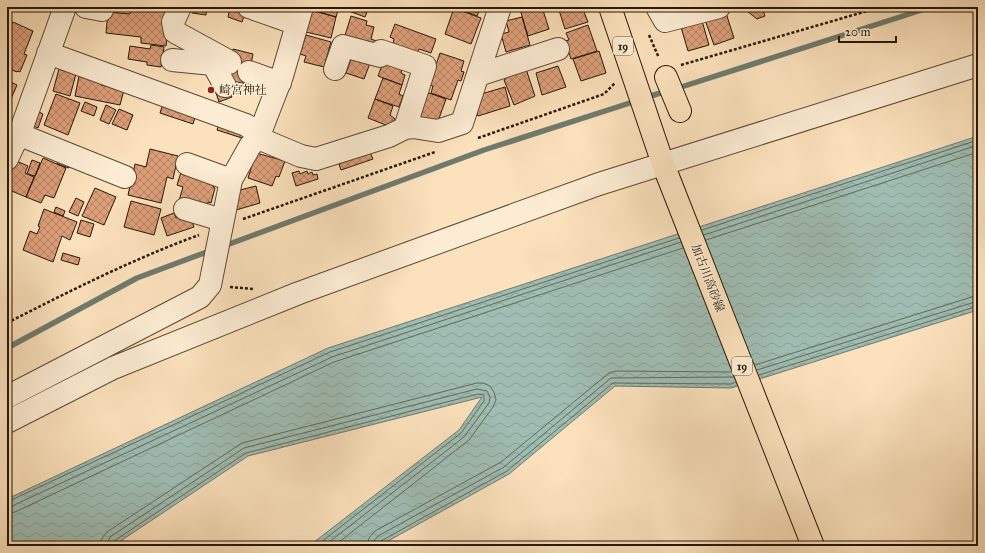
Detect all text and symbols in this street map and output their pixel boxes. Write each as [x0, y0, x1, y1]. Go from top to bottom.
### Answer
scale bar [839, 18, 896, 44]
text: 20 m [845, 25, 871, 39]
road number: 19 [613, 37, 633, 55]
place label: 崎宮神社 [219, 83, 267, 97]
marker: 崎宮神社 [206, 85, 216, 95]
street label: 加古川高砂線 [689, 242, 727, 314]
road number: 19 [732, 357, 752, 375]

